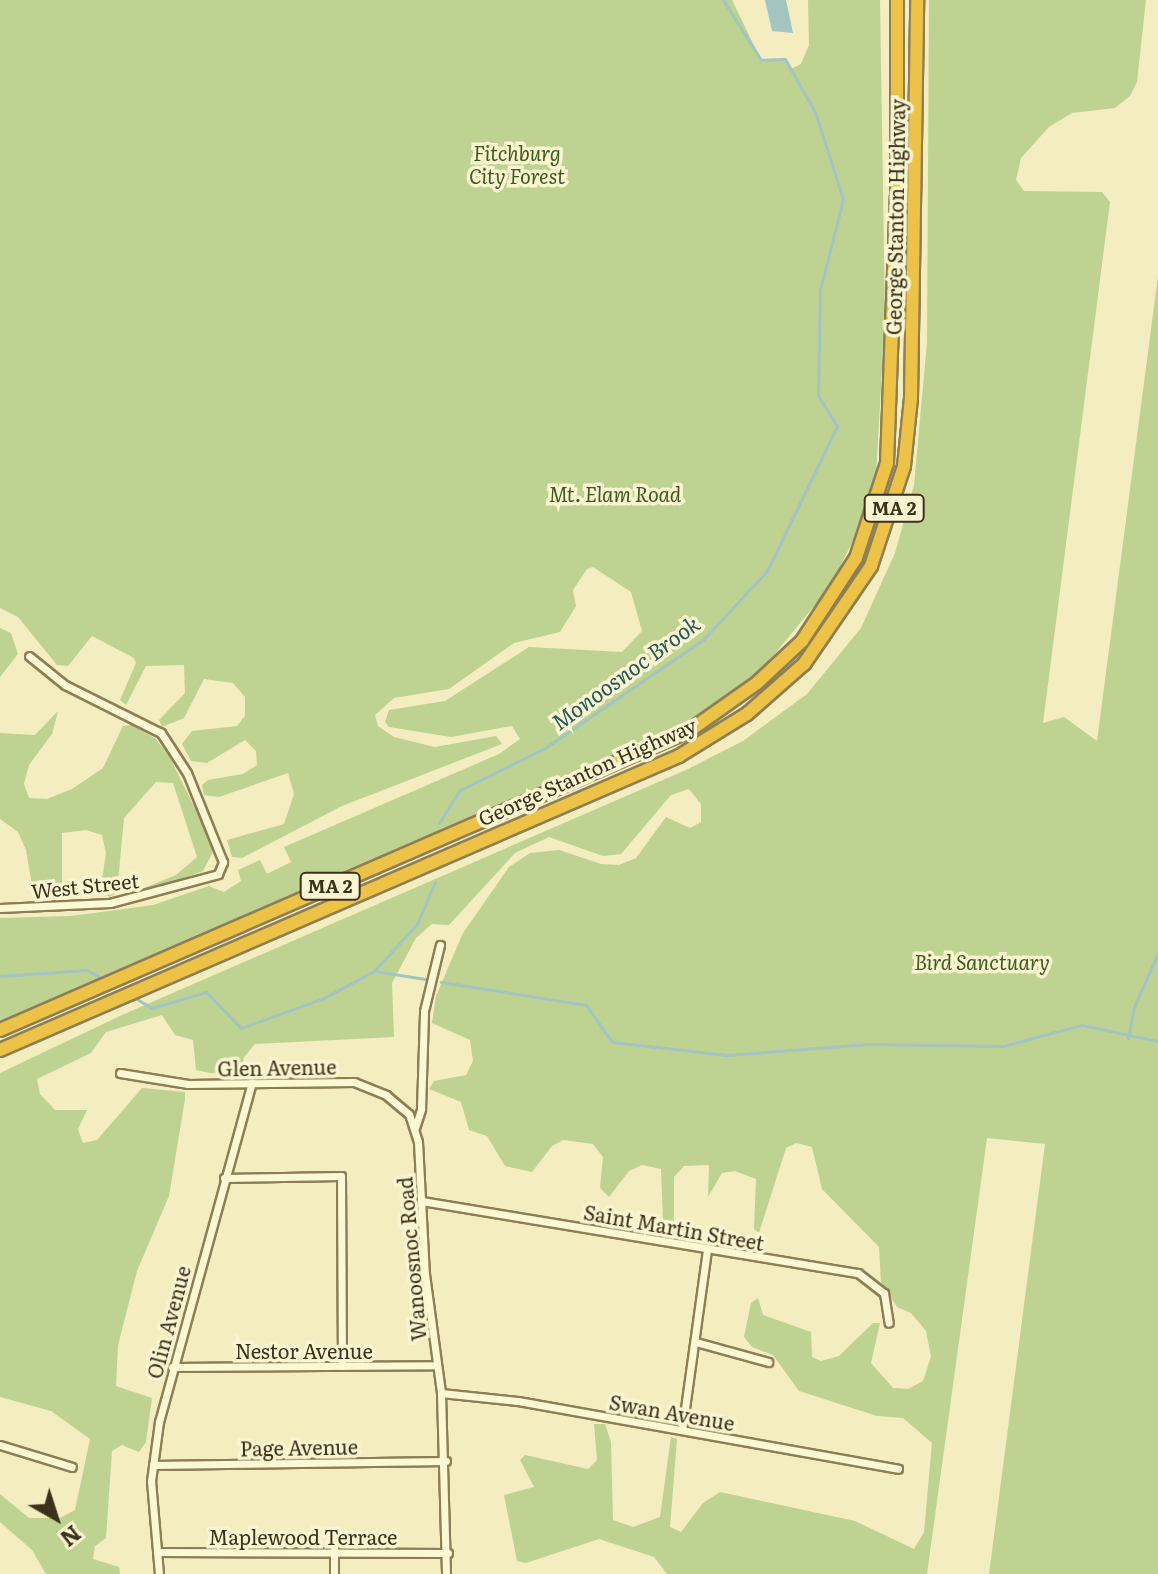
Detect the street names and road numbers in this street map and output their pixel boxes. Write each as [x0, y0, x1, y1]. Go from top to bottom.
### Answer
street label: George Stanton Highway [881, 99, 909, 335]
road number: MA 2 [862, 494, 926, 522]
street label: George Stanton Highway [474, 712, 700, 830]
street label: West Street [30, 867, 140, 903]
road number: MA 2 [298, 872, 362, 900]
street label: Glen Avenue [217, 1054, 337, 1080]
street label: Wanoosnoc Road [392, 1176, 430, 1342]
street label: Saint Martin Street [582, 1199, 766, 1255]
street label: Olin Avenue [141, 1263, 195, 1381]
street label: Nestor Avenue [235, 1338, 373, 1362]
street label: Swan Avenue [607, 1389, 737, 1435]
street label: Page Avenue [240, 1434, 358, 1460]
street label: Maplewood Terrace [209, 1524, 397, 1548]

